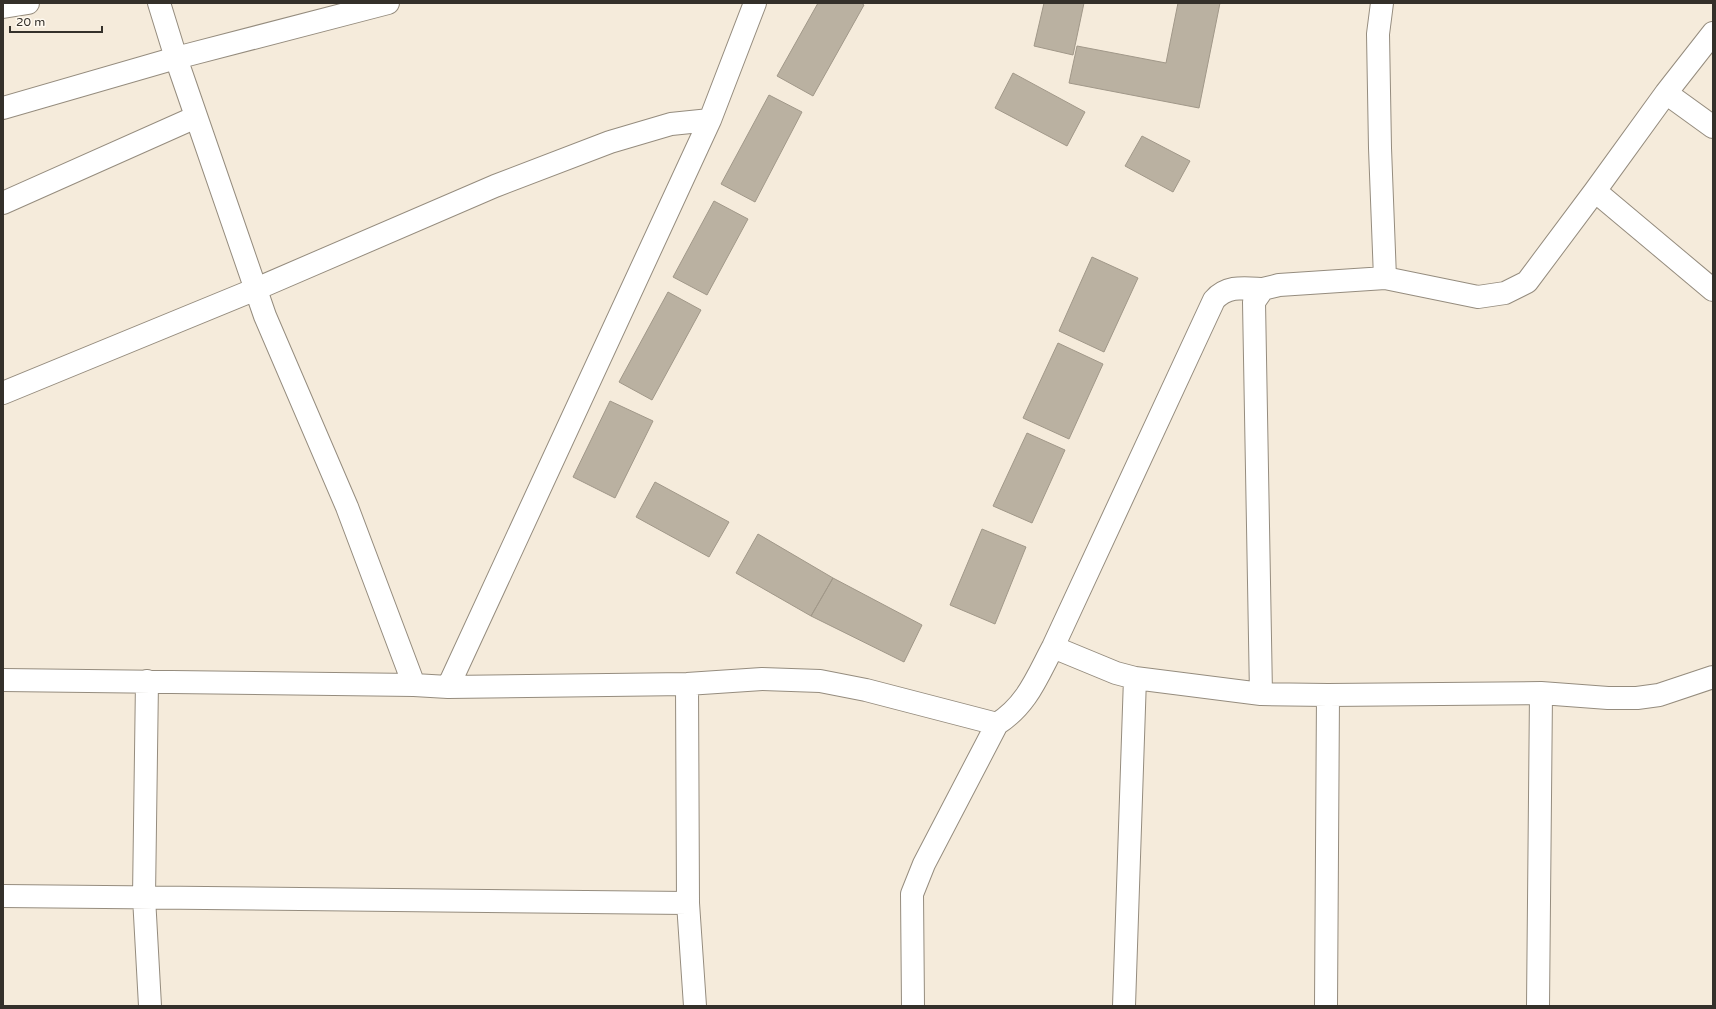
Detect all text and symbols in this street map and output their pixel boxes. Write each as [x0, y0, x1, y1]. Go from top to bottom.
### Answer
scale bar [10, 8, 102, 34]
text: 20 m [16, 15, 45, 29]

